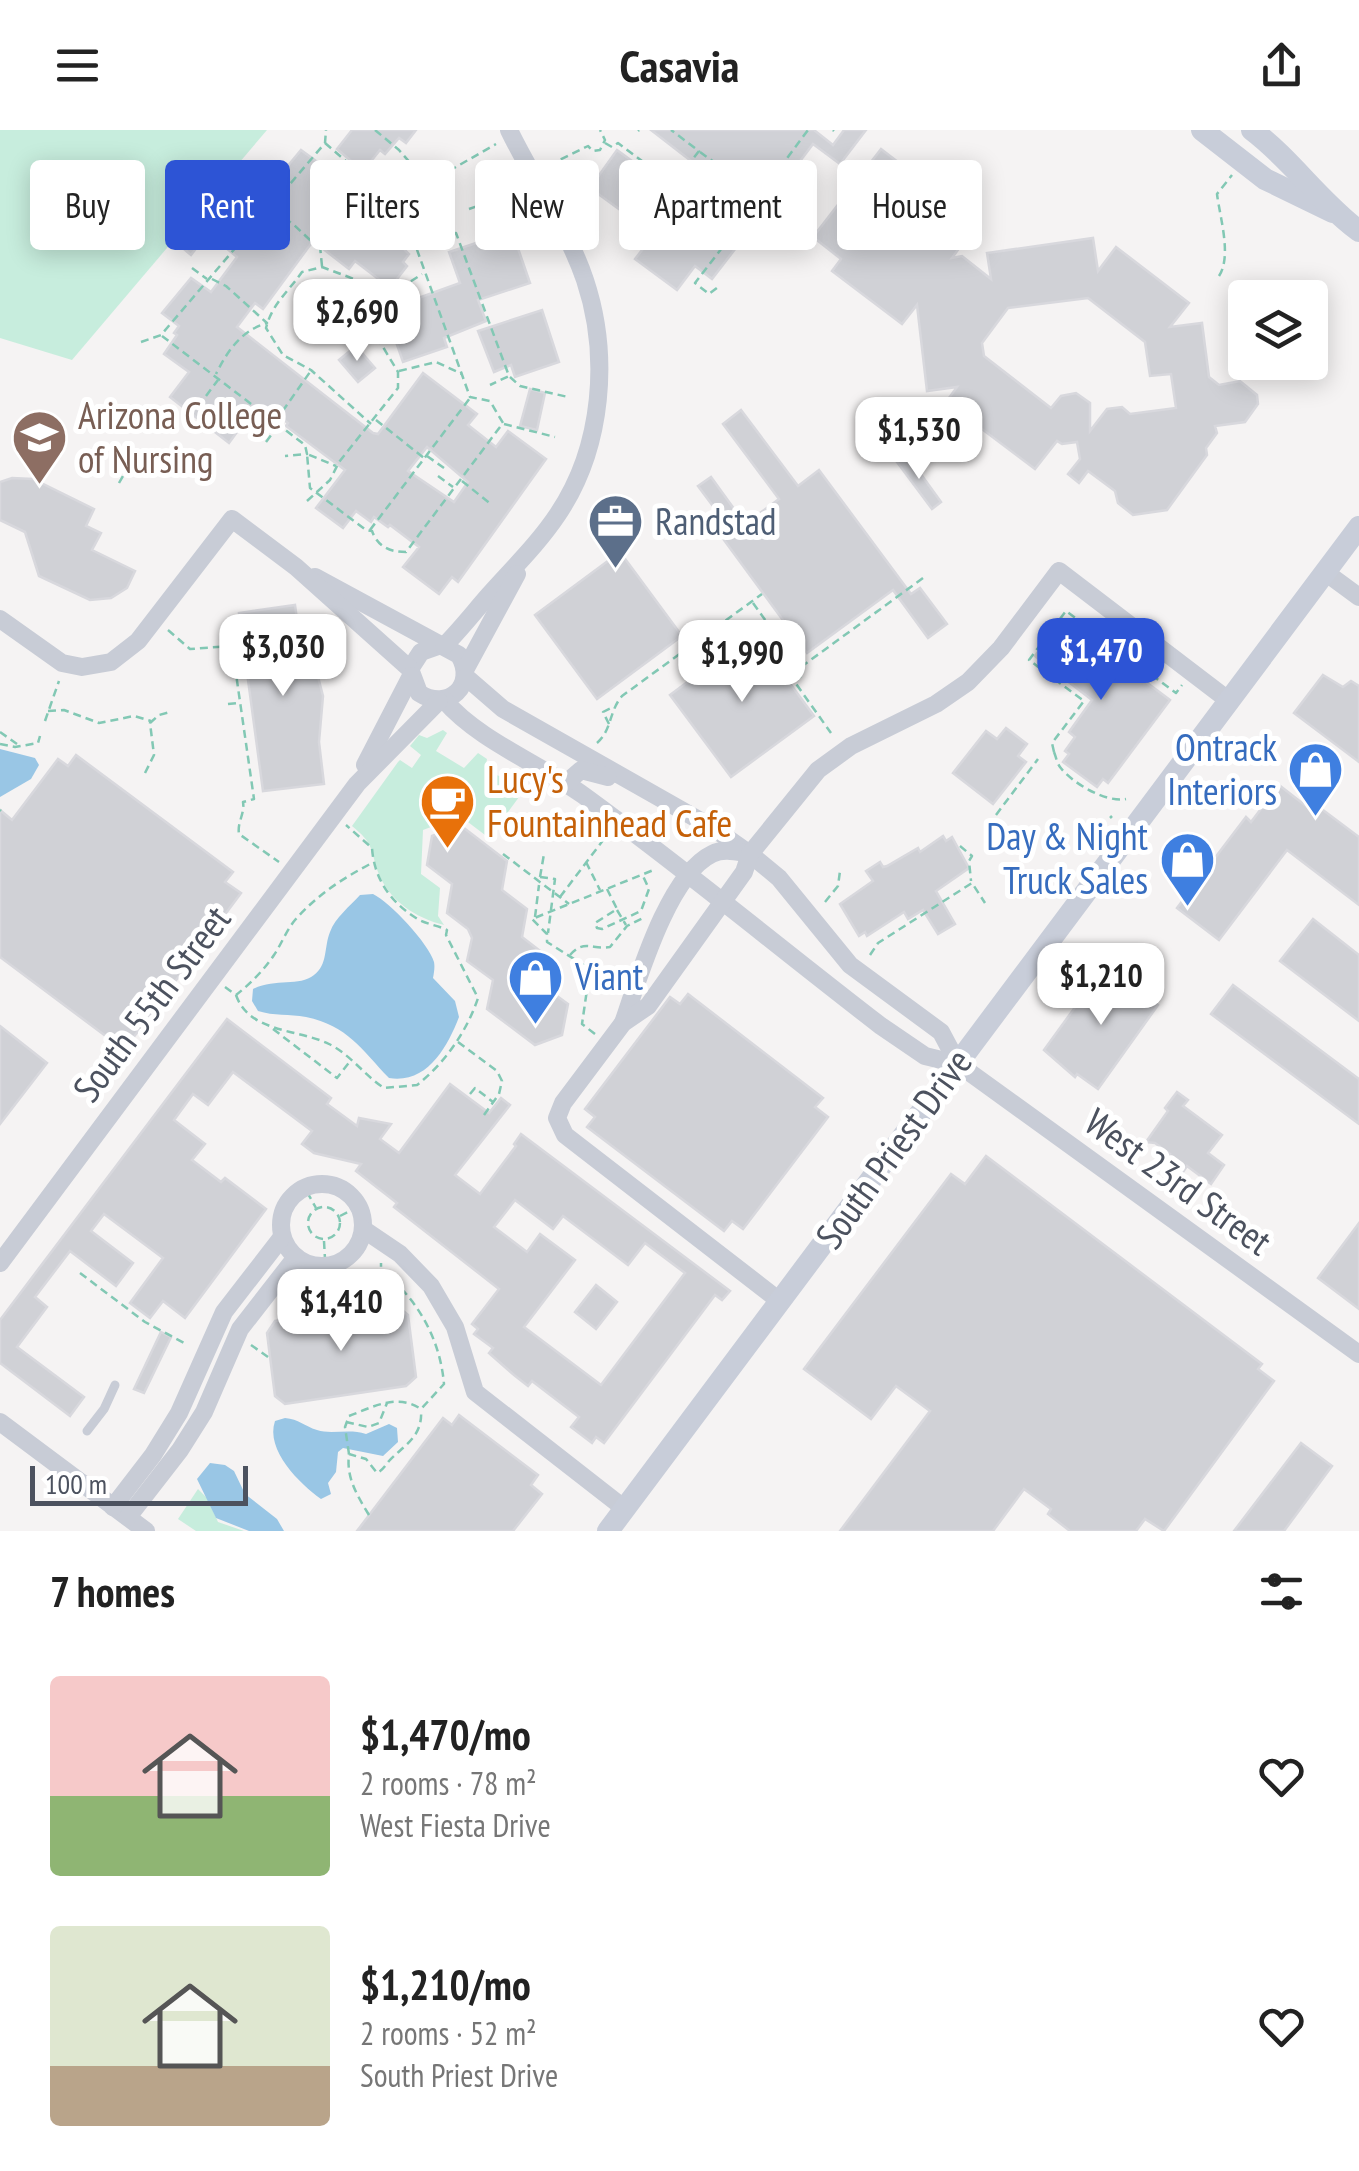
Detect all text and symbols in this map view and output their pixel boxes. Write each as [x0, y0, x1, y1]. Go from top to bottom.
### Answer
text: Casavia [620, 36, 739, 94]
icon: menu [50, 38, 105, 93]
icon: share [1254, 38, 1309, 93]
chip: Buy [30, 160, 145, 250]
chip: Rent [165, 160, 290, 250]
chip: Filters [310, 160, 455, 250]
chip: New [475, 160, 599, 250]
chip: Apartment [619, 160, 817, 250]
chip: House [837, 160, 982, 250]
pin: $2,690 [276, 279, 438, 364]
map controls [1228, 280, 1328, 380]
button: layers [1228, 280, 1328, 380]
text: $2,690 [315, 290, 399, 332]
place label: Arizona College of Nursing [78, 390, 282, 483]
pin: $1,530 [838, 397, 1000, 482]
school or university icon: Arizona College of Nursing [9, 408, 69, 487]
text: $1,530 [877, 408, 961, 450]
office icon: Randstad [586, 492, 646, 571]
place label: Randstad [655, 496, 777, 545]
pin: $3,030 [202, 614, 364, 699]
pin: $1,470 [1020, 618, 1182, 703]
pin: $1,990 [661, 620, 823, 705]
text: $3,030 [241, 625, 325, 667]
text: $1,470 [1059, 629, 1143, 671]
text: $1,990 [700, 631, 784, 673]
place label: Ontrack Interiors [1167, 722, 1277, 815]
shop icon: Ontrack Interiors [1286, 740, 1346, 819]
place label: Lucy's Fountainhead Cafe [487, 754, 732, 847]
cafe icon: Lucy's Fountainhead Cafe [418, 772, 478, 851]
place label: Day & Night Truck Sales [986, 811, 1149, 904]
shop icon: Day & Night Truck Sales [1157, 829, 1217, 908]
street label: South 55th Street [61, 895, 241, 1111]
pin: $1,210 [1020, 943, 1182, 1028]
shop icon: Viant [506, 947, 566, 1026]
place label: Viant [574, 951, 644, 1000]
text: $1,210 [1059, 954, 1143, 996]
street label: South Priest Drive [804, 1039, 982, 1258]
street label: West 23rd Street [1076, 1097, 1282, 1265]
pin: $1,410 [260, 1269, 422, 1354]
text: $1,410 [299, 1280, 383, 1322]
scale bar [30, 1461, 248, 1506]
text: 100 m [45, 1465, 107, 1502]
text: 7 homes [50, 1564, 175, 1619]
icon: filters [1254, 1564, 1309, 1619]
text: $1,470/mo [360, 1707, 531, 1762]
icon: home [130, 1716, 250, 1836]
icon: heart [1254, 1749, 1309, 1804]
text: 2 rooms · 78 m² [360, 1762, 537, 1804]
text: West Fiesta Drive [360, 1804, 551, 1846]
text: $1,210/mo [360, 1957, 531, 2012]
icon: home [130, 1966, 250, 2086]
icon: heart [1254, 1999, 1309, 2054]
text: 2 rooms · 52 m² [360, 2012, 537, 2054]
text: South Priest Drive [360, 2054, 558, 2096]

